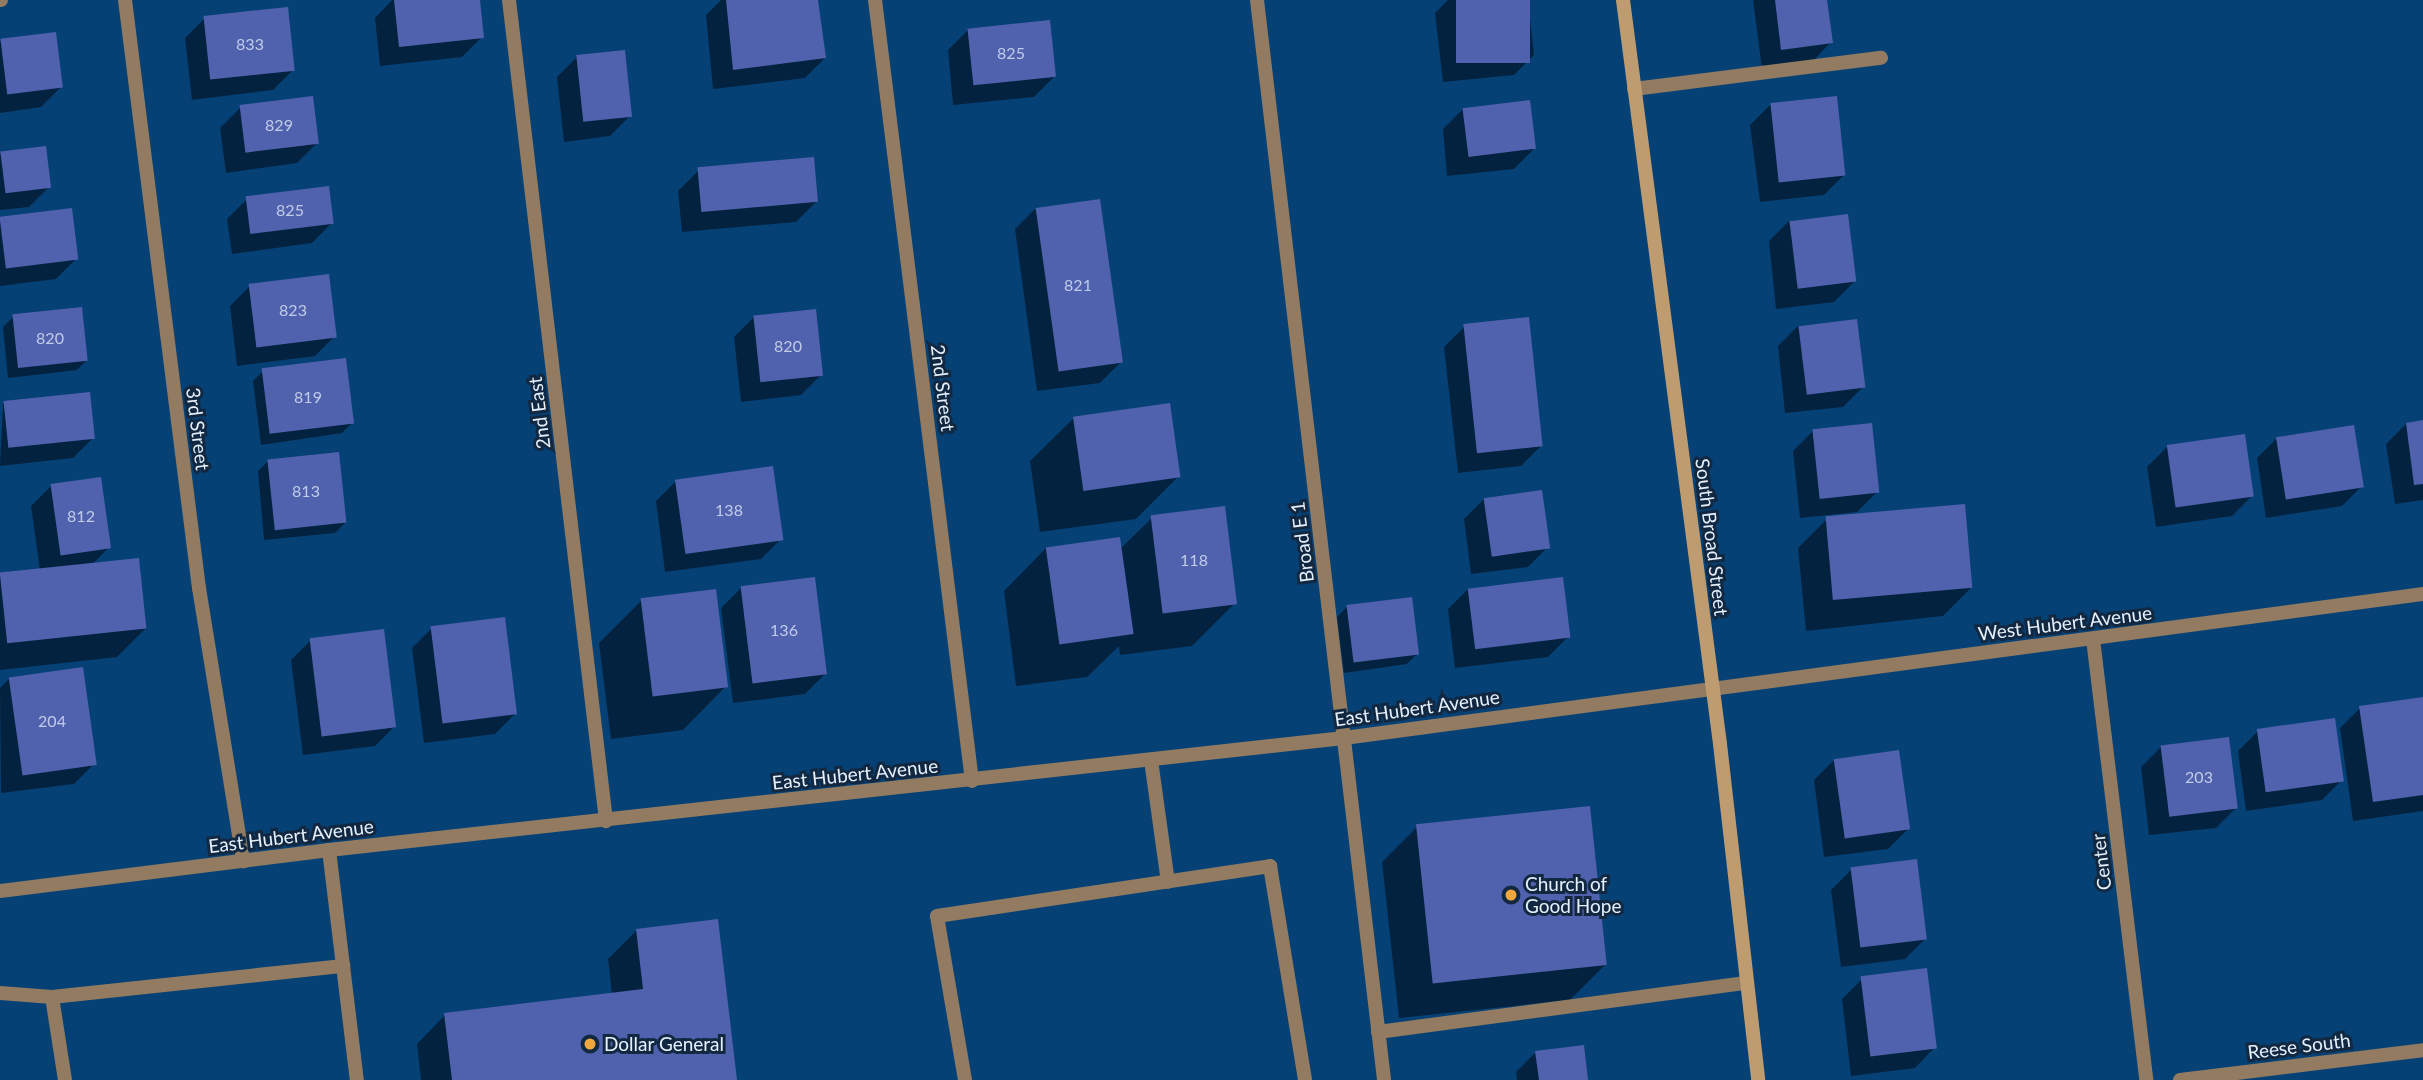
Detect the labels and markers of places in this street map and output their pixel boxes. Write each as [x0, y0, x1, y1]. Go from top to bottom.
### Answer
place label: Church of Good Hope [1525, 873, 1621, 917]
marker: Church of Good Hope [1503, 887, 1519, 903]
place label: Dollar General [604, 1033, 724, 1055]
marker: Dollar General [582, 1036, 598, 1052]

